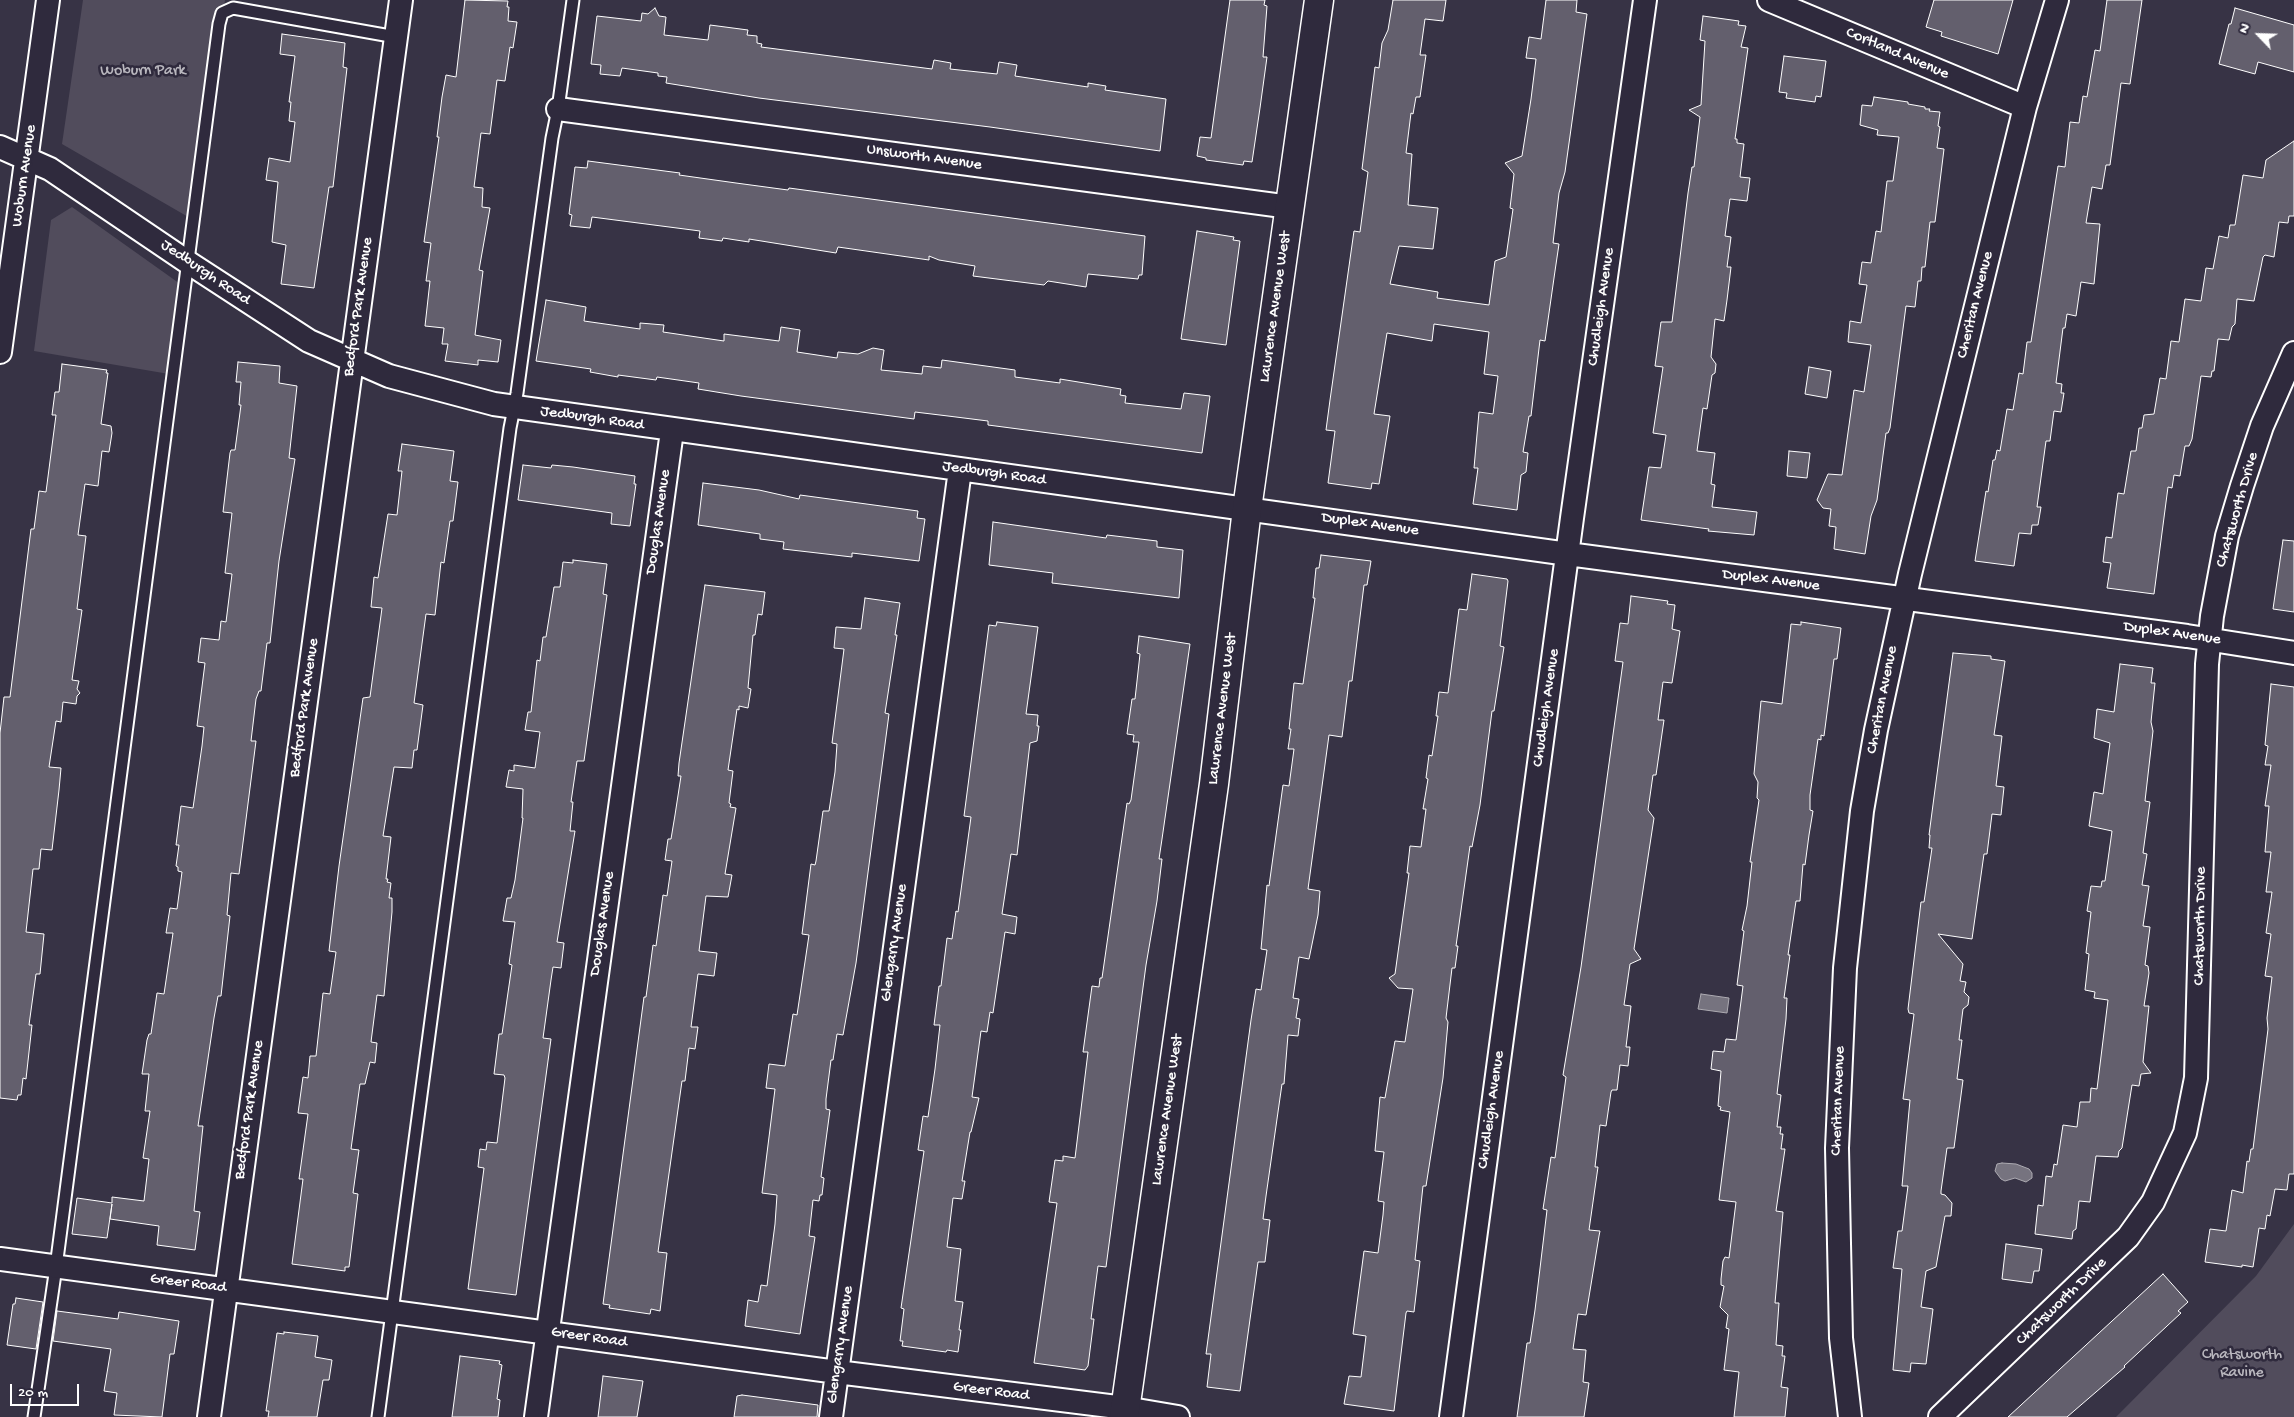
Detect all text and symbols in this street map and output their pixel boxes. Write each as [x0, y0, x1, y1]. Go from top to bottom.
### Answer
north arrow [2234, 10, 2284, 60]
text: N [2235, 21, 2254, 36]
street label: Cortland Avenue [1842, 24, 1952, 84]
park label: Woburn Park [100, 62, 186, 82]
street label: Woburn Avenue [8, 124, 42, 228]
street label: Unsworth Avenue [865, 140, 983, 176]
street label: Lawrence Avenue West [1256, 230, 1296, 384]
street label: Jedburgh Road [156, 236, 254, 310]
street label: Bedford Park Avenue [340, 236, 378, 378]
street label: Chudleigh Avenue [1584, 247, 1620, 367]
street label: Cheritan Avenue [1953, 250, 1999, 360]
street label: Jedburgh Road [539, 402, 645, 436]
street label: Chatsworth Drive [2212, 450, 2264, 570]
street label: Jedburgh Road [941, 457, 1047, 491]
street label: Douglas Avenue [642, 468, 676, 576]
street label: Duplex Avenue [1320, 509, 1420, 541]
street label: Duplex Avenue [1721, 566, 1821, 596]
street label: Duplex Avenue [2122, 618, 2222, 650]
street label: Lawrence Avenue West [1204, 632, 1242, 786]
street label: Bedford Park Avenue [286, 637, 324, 779]
street label: Cheritan Avenue [1863, 644, 1903, 756]
street label: Chudleigh Avenue [1529, 648, 1565, 768]
street label: Chatsworth Drive [2190, 866, 2212, 986]
street label: Douglas Avenue [586, 870, 620, 978]
street label: Glengarry Avenue [877, 883, 913, 1003]
street label: Lawrence Avenue West [1148, 1033, 1188, 1187]
street label: Bedford Park Avenue [231, 1039, 269, 1181]
street label: Cheritan Avenue [1827, 1046, 1851, 1156]
street label: Chudleigh Avenue [1474, 1050, 1510, 1170]
street label: Chatsworth Drive [2013, 1254, 2111, 1350]
street label: Greer Road [149, 1270, 227, 1298]
street label: Glengarry Avenue [823, 1285, 859, 1405]
street label: Greer Road [550, 1323, 628, 1353]
park label: Chatsworth Ravine [2202, 1346, 2282, 1384]
scale bar [12, 1374, 81, 1406]
street label: Greer Road [952, 1378, 1030, 1406]
text: 20 m [18, 1384, 48, 1402]

